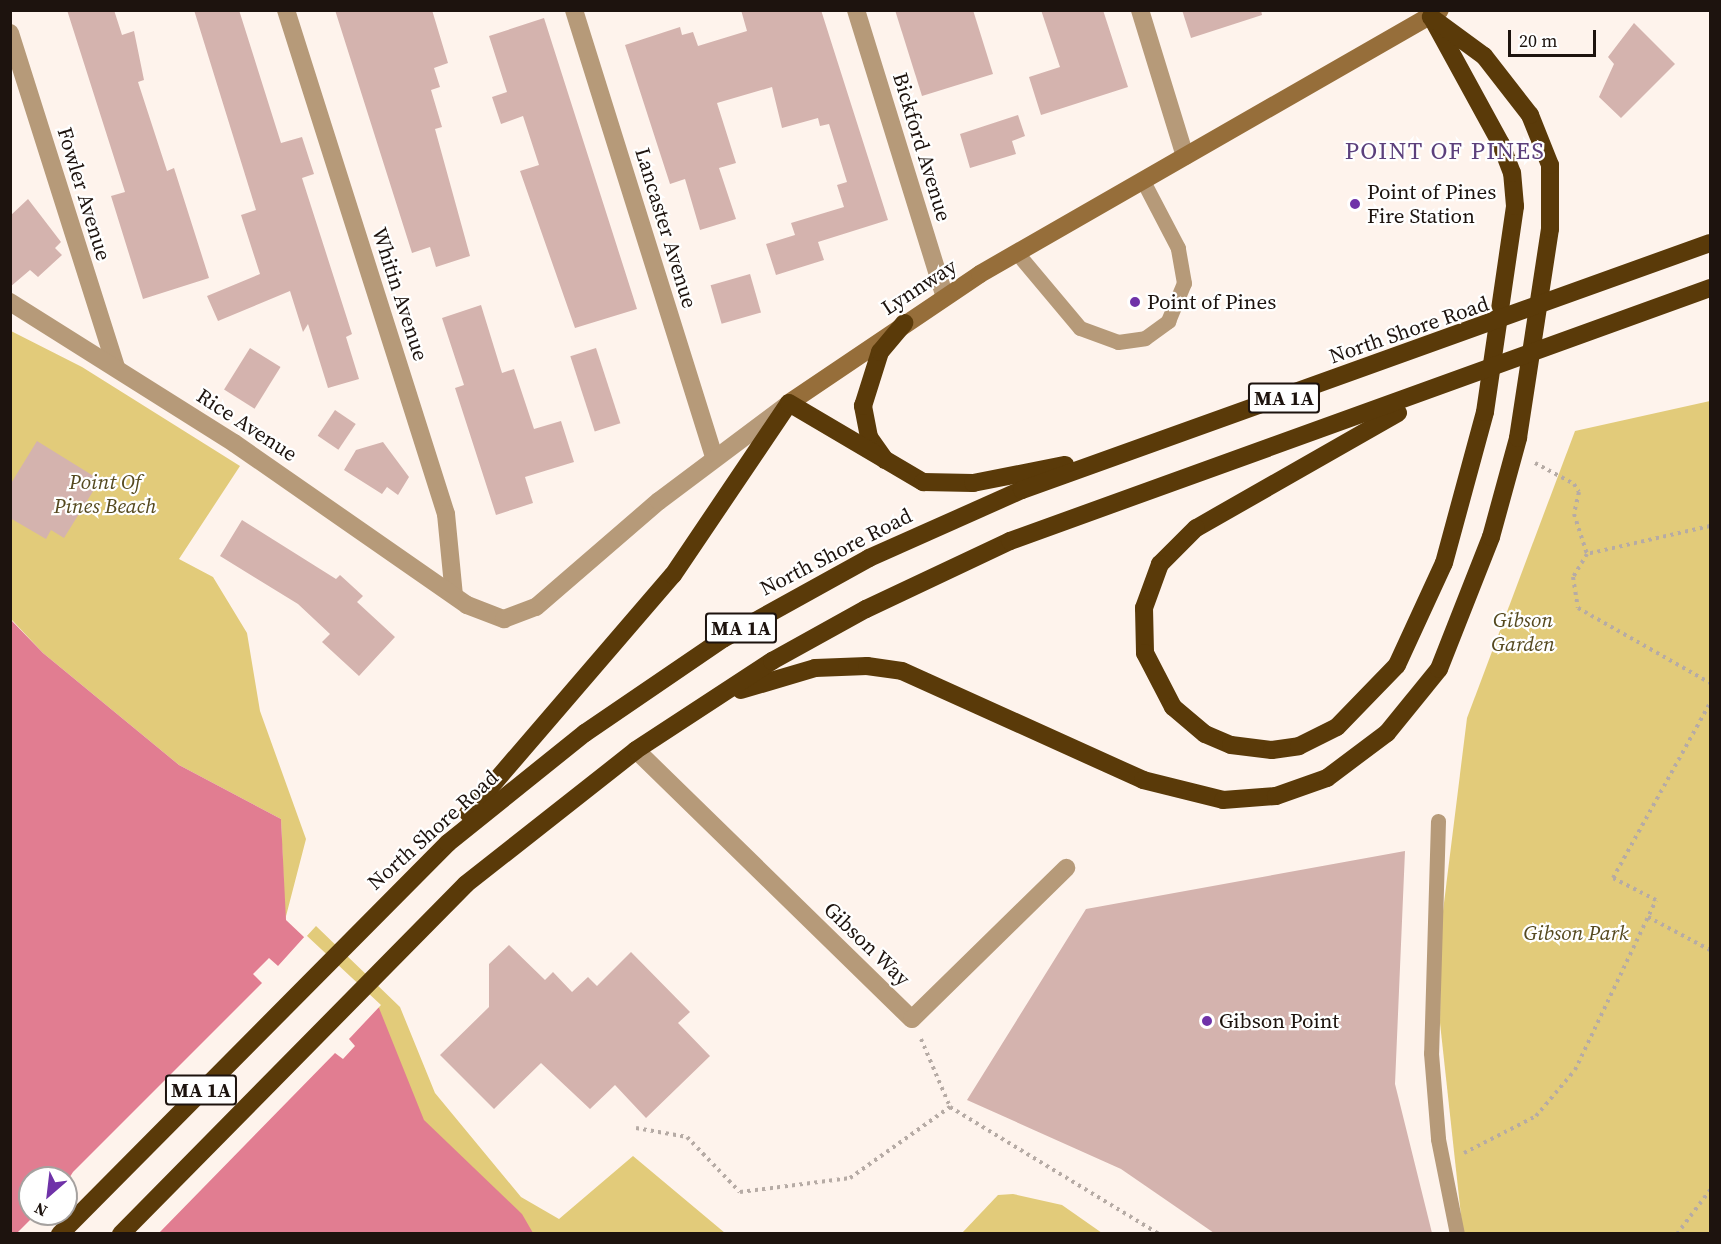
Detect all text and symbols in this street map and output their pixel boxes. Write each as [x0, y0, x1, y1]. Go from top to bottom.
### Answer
scale bar [1511, 18, 1600, 56]
text: 20 m [1519, 28, 1557, 53]
street label: Bickford Avenue [887, 70, 957, 224]
street label: Fowler Avenue [52, 124, 116, 264]
district label: POINT OF PINES [1345, 137, 1545, 165]
street label: Lancaster Avenue [630, 145, 702, 311]
place label: Point of Pines Fire Station [1367, 179, 1496, 229]
marker: Point of Pines Fire Station [1348, 197, 1362, 211]
street label: Whitin Avenue [367, 224, 433, 364]
street label: Lynnway [877, 253, 961, 321]
place label: Point of Pines [1147, 289, 1276, 315]
street label: North Shore Road [1326, 291, 1492, 369]
marker: Point of Pines [1128, 295, 1142, 309]
road number: MA 1A [1246, 381, 1322, 415]
street label: Rice Avenue [192, 383, 302, 467]
park label: Point Of Pines Beach [54, 469, 156, 519]
street label: North Shore Road [756, 503, 916, 601]
park label: Gibson Garden [1491, 607, 1555, 657]
road number: MA 1A [704, 611, 778, 645]
street label: North Shore Road [363, 765, 503, 895]
street label: Gibson Way [818, 896, 916, 992]
park label: Gibson Park [1523, 920, 1629, 946]
place label: Gibson Point [1219, 1008, 1339, 1034]
marker: Gibson Point [1200, 1014, 1214, 1028]
road number: MA 1A [164, 1073, 238, 1107]
north arrow [18, 1166, 78, 1226]
text: N [30, 1198, 51, 1223]

